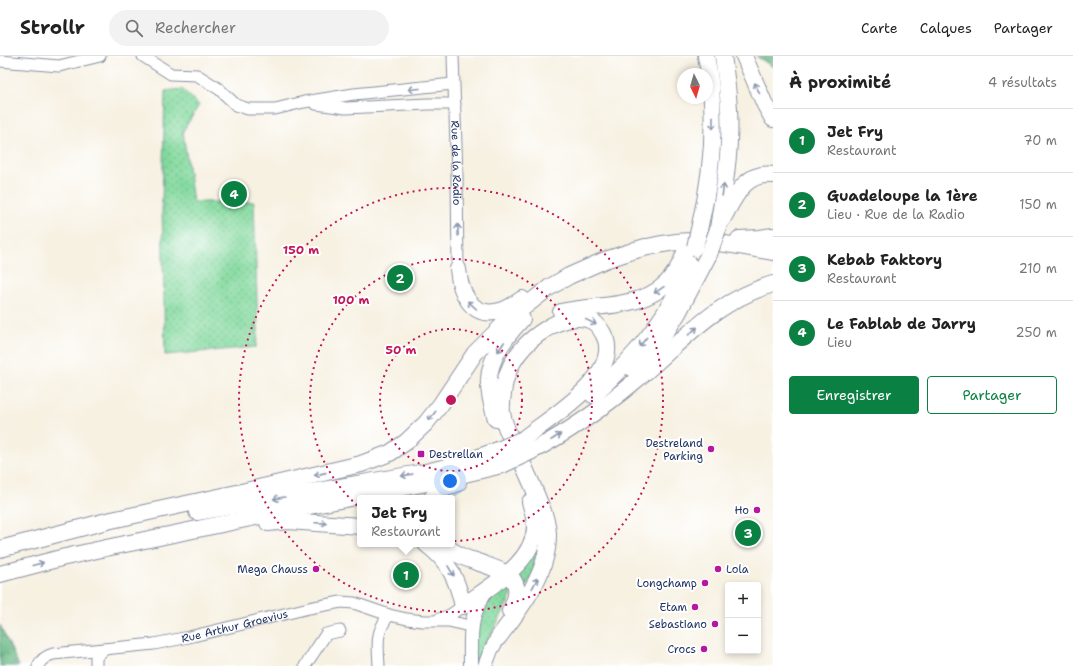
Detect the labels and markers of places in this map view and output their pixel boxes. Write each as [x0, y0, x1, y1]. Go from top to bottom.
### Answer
pin: 4 [221, 179, 247, 209]
pin: 2 [387, 263, 413, 293]
centre of rings [444, 393, 458, 407]
place label: Destreland Parking [645, 436, 703, 464]
marker: Destreland Parking [706, 444, 716, 454]
place label: Destrellan [429, 447, 483, 462]
marker: Destrellan [416, 449, 426, 459]
place label: Ho [734, 503, 749, 518]
marker: Ho [752, 505, 762, 515]
pin: 3 [735, 518, 761, 548]
pin: 1 [393, 560, 419, 590]
place label: Mega Chauss [237, 562, 308, 577]
place label: Lola [726, 562, 749, 577]
marker: Mega Chauss [311, 564, 321, 574]
marker: Lola [713, 564, 723, 574]
place label: Longchamp [637, 576, 697, 591]
marker: Longchamp [700, 578, 710, 588]
place label: Etam [660, 600, 688, 615]
marker: Etam [690, 602, 700, 612]
place label: Sebastiano [649, 617, 707, 632]
marker: Sebastiano [710, 619, 720, 629]
place label: Crocs [668, 642, 696, 657]
marker: Crocs [699, 644, 709, 654]

